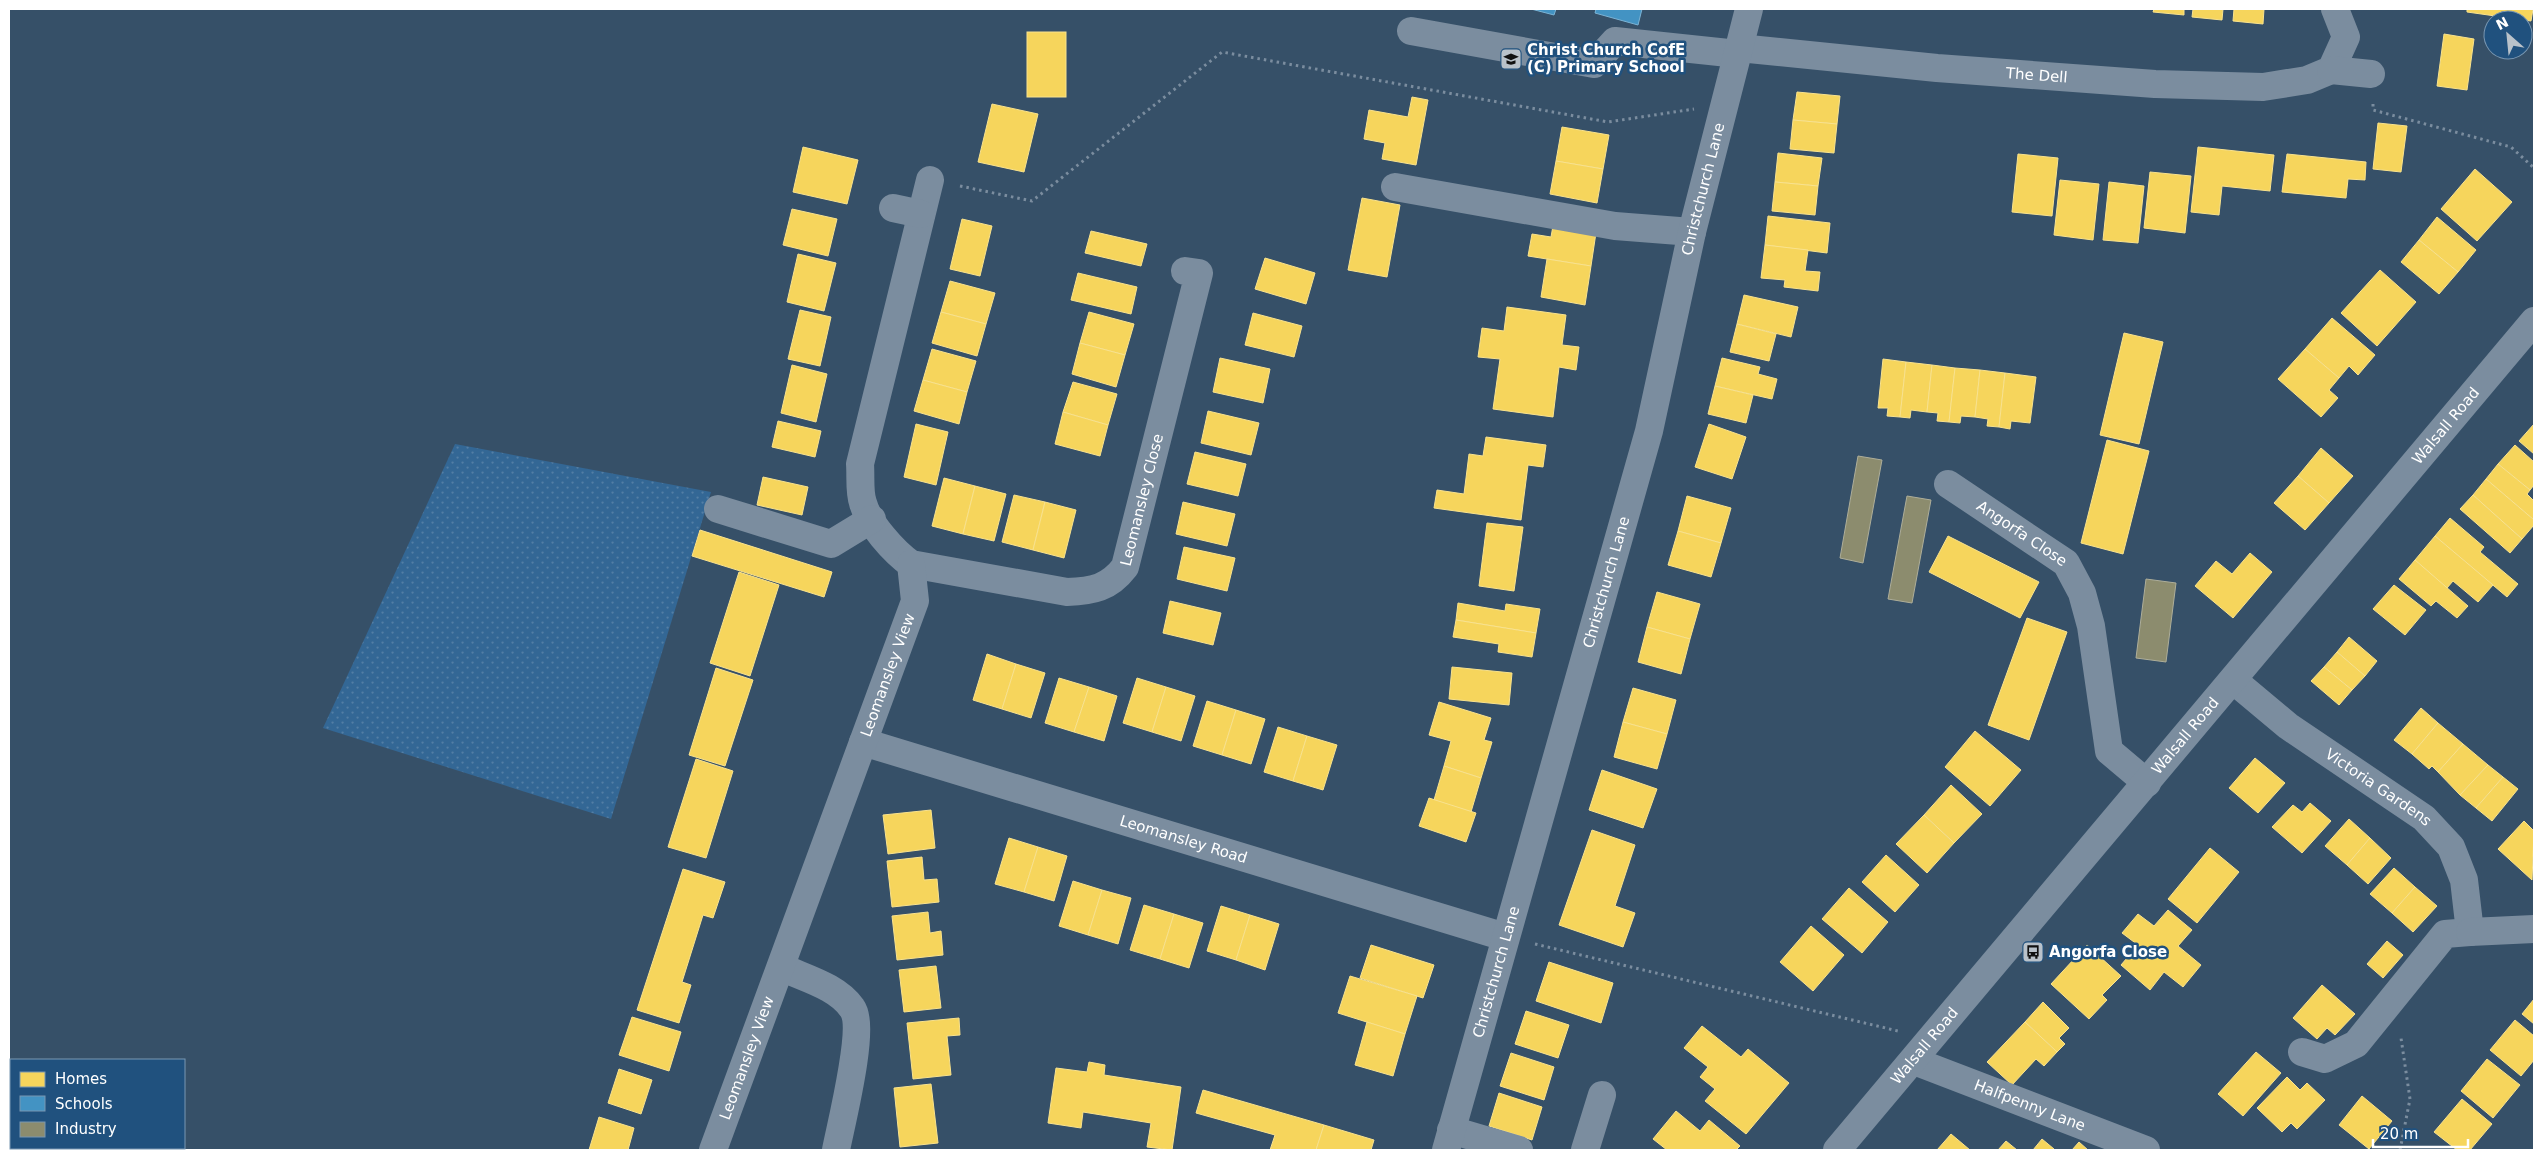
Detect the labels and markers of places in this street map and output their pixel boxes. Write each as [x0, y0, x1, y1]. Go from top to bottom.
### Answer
place label: Christ Church CofE (C) Primary School [1527, 41, 1685, 76]
school or university icon: Christ Church CofE (C) Primary School [1499, 47, 1523, 71]
bus stop icon: Angorfa Close [2021, 940, 2045, 964]
place label: Angorfa Close [2049, 943, 2167, 961]

